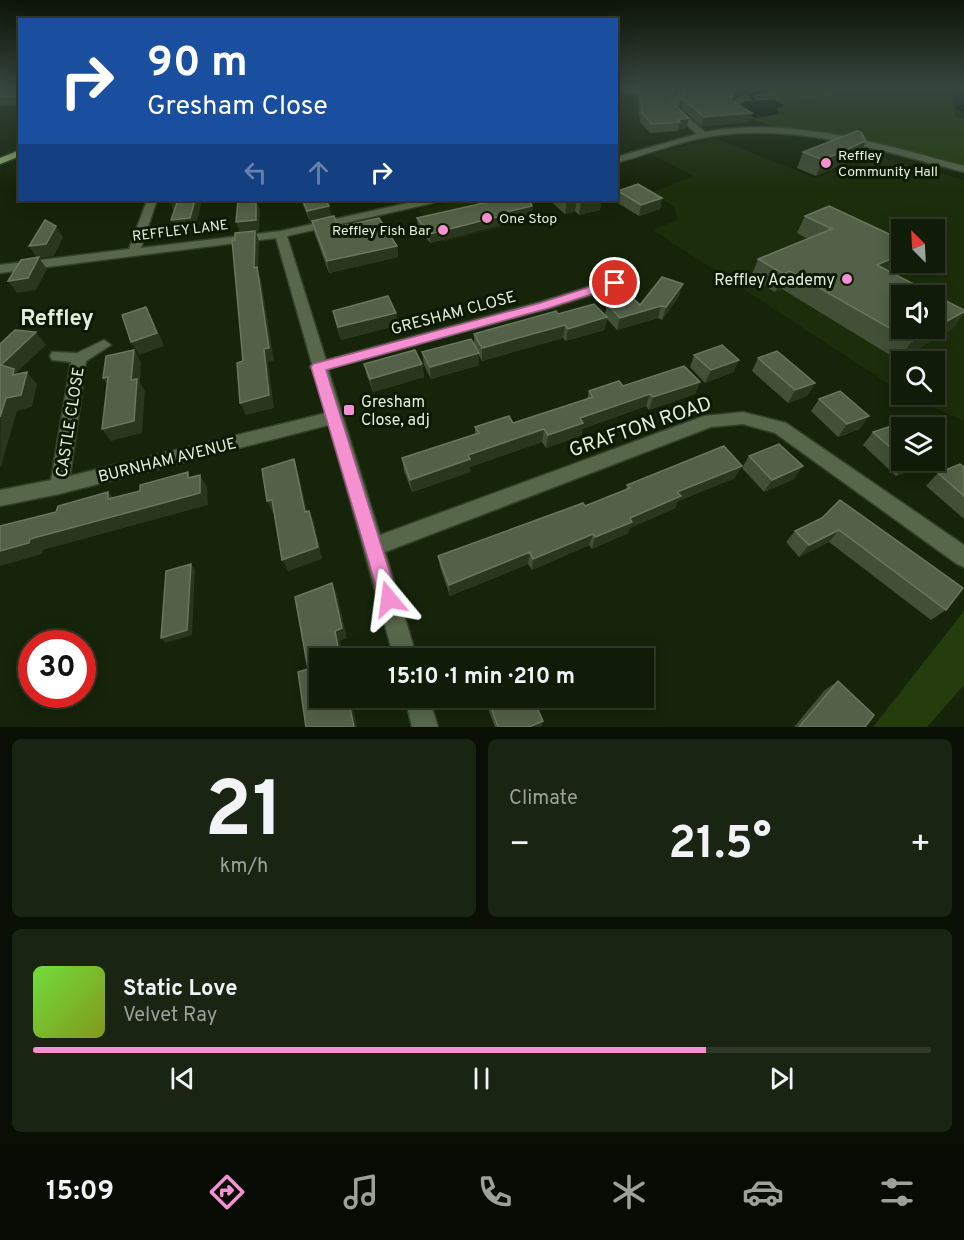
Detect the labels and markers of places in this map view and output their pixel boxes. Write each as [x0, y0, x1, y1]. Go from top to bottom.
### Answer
place label: Reffley Community Hall [838, 148, 938, 181]
marker: Reffley Community Hall [819, 156, 833, 170]
marker: One Stop [480, 211, 494, 225]
place label: One Stop [499, 211, 557, 228]
place label: Reffley Fish Bar [332, 223, 432, 240]
marker: Reffley Fish Bar [436, 223, 450, 237]
pin [589, 257, 640, 308]
place label: Reffley Academy [714, 271, 835, 291]
marker: Reffley Academy [840, 272, 854, 286]
place label: Gresham Close, adj [361, 393, 430, 431]
marker: Gresham Close, adj [342, 403, 356, 417]

